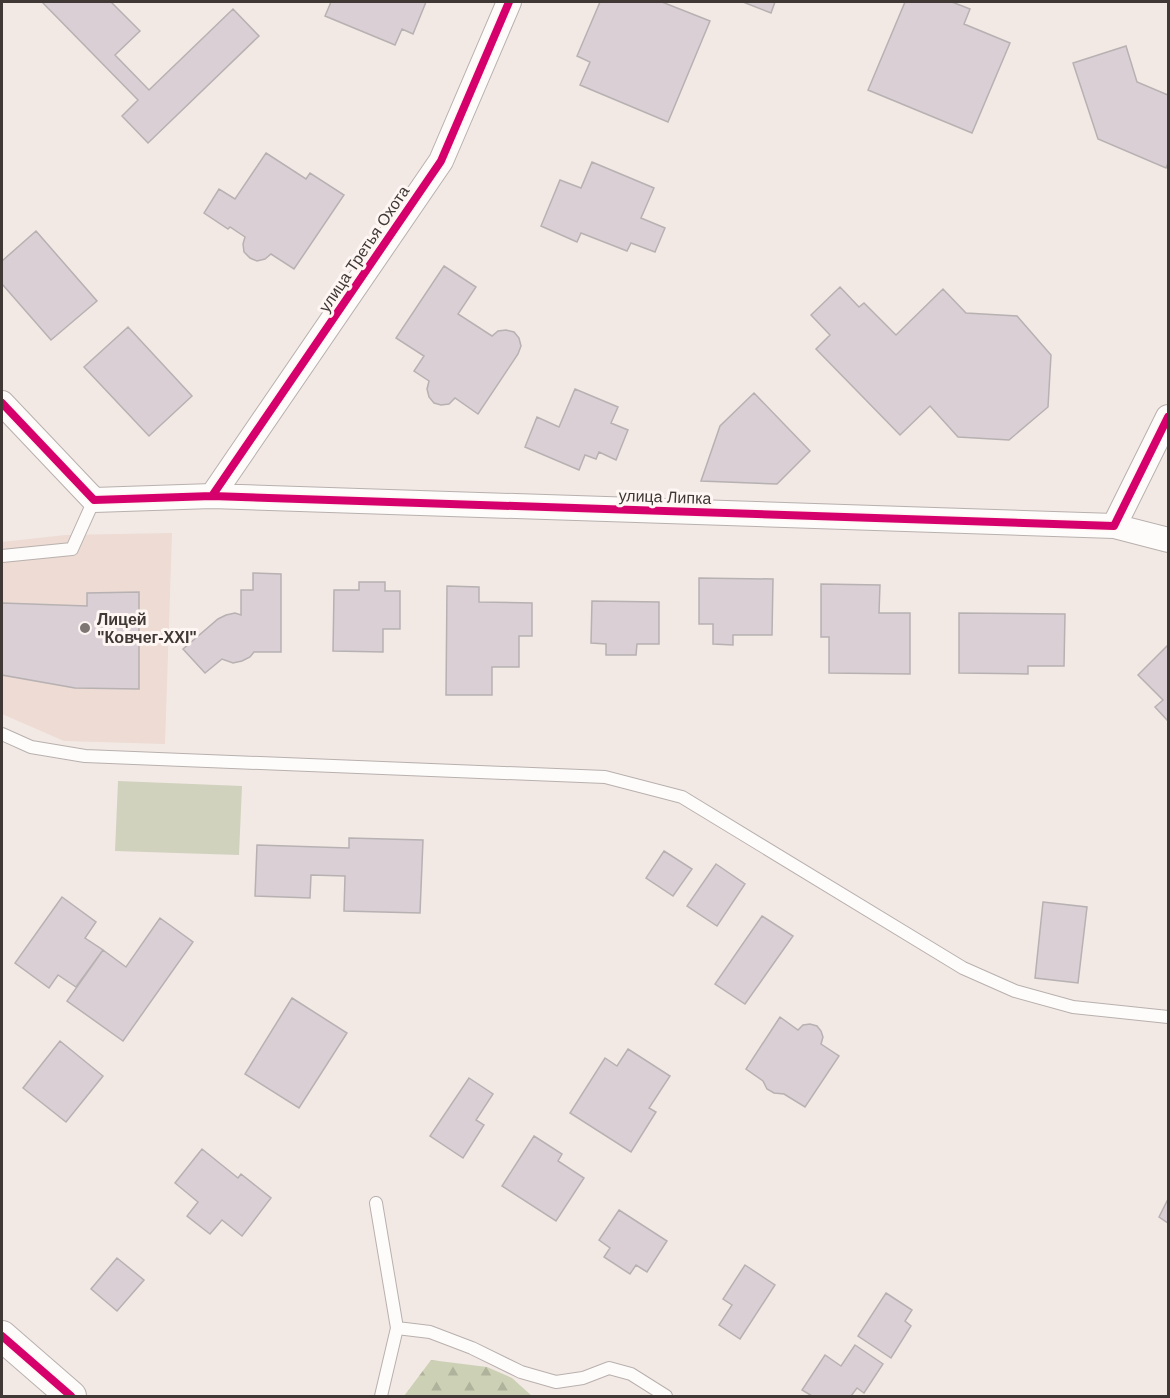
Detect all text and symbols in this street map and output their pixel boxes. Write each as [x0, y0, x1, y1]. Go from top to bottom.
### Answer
street label: улица Третья Охота [316, 183, 412, 315]
street label: улица Липка [618, 487, 712, 507]
place label: Лицей "Ковчег-XXI" [97, 611, 197, 646]
marker: Лицей "Ковчег-XXI" [78, 621, 92, 635]

